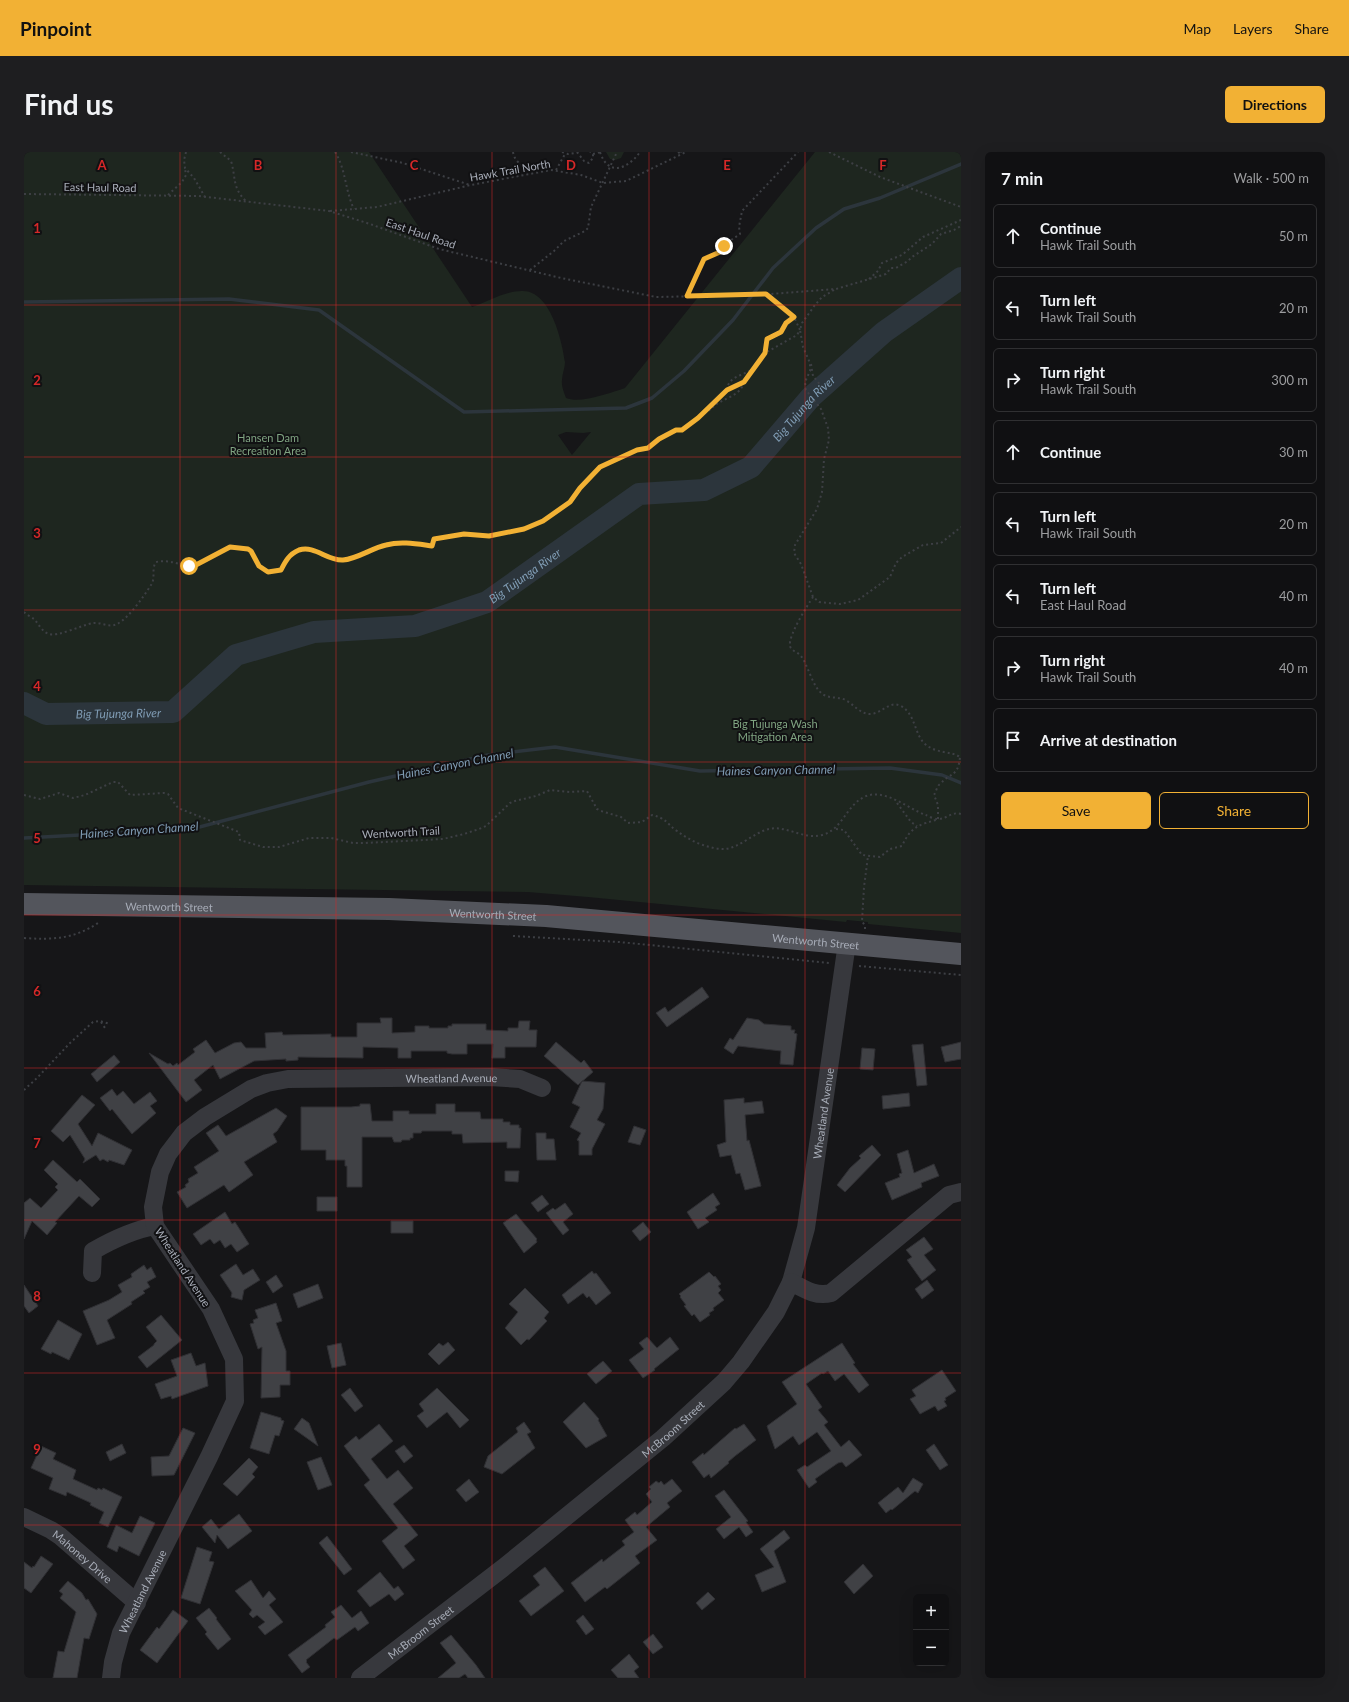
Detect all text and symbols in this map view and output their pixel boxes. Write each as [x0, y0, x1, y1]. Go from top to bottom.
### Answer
text: Pinpoint [20, 17, 91, 40]
text: Map [1183, 20, 1211, 37]
text: Layers [1233, 20, 1273, 37]
text: Share [1295, 20, 1329, 37]
button: Directions [1225, 86, 1325, 123]
text: Find us [24, 87, 114, 121]
text: A [96, 157, 107, 173]
text: B [254, 157, 263, 173]
text: C [410, 157, 419, 173]
street label: Hawk Trail North [469, 157, 551, 183]
text: D [566, 157, 576, 173]
text: E [723, 157, 731, 173]
text: F [879, 157, 887, 173]
text: 7 min [1001, 168, 1043, 189]
text: Walk · 500 m [1233, 170, 1309, 186]
street label: East Haul Road [63, 180, 137, 194]
street label: East Haul Road [384, 215, 458, 251]
text: Continue [1040, 219, 1101, 237]
text: 1 [33, 220, 41, 236]
icon: ahead [1002, 225, 1024, 247]
text: 50 m [1279, 228, 1308, 244]
route end [715, 237, 733, 255]
text: Hawk Trail South [1040, 237, 1136, 253]
text: Turn left [1040, 291, 1096, 309]
icon: left [1002, 297, 1024, 319]
text: 20 m [1279, 300, 1308, 316]
text: Hawk Trail South [1040, 309, 1136, 325]
text: Turn right [1040, 363, 1105, 381]
icon: right [1002, 369, 1024, 391]
water label: Big Tujunga River [769, 371, 839, 444]
text: 2 [33, 372, 41, 388]
text: 300 m [1271, 372, 1308, 388]
text: Hawk Trail South [1040, 381, 1136, 397]
park label: Hansen Dam Recreation Area [230, 431, 306, 457]
icon: ahead [1002, 441, 1024, 463]
text: Continue [1040, 443, 1101, 461]
text: 30 m [1279, 444, 1308, 460]
text: Turn left [1040, 507, 1096, 525]
icon: left [1002, 513, 1024, 535]
text: 20 m [1279, 516, 1308, 532]
text: 3 [33, 525, 41, 541]
text: Hawk Trail South [1040, 525, 1136, 541]
water label: Big Tujunga River [485, 544, 564, 606]
route start [180, 557, 198, 575]
text: Turn left [1040, 579, 1096, 597]
icon: left [1002, 585, 1024, 607]
text: 40 m [1279, 588, 1308, 604]
text: East Haul Road [1040, 597, 1126, 613]
text: Turn right [1040, 651, 1105, 669]
icon: right [1002, 657, 1024, 679]
text: 40 m [1279, 660, 1308, 676]
text: Hawk Trail South [1040, 669, 1136, 685]
text: 4 [33, 678, 41, 694]
water label: Big Tujunga River [76, 705, 162, 721]
park label: Big Tujunga Wash Mitigation Area [732, 717, 818, 743]
icon: arrive [1002, 729, 1024, 751]
text: Arrive at destination [1040, 731, 1177, 749]
water label: Haines Canyon Channel [395, 745, 515, 783]
water label: Haines Canyon Channel [716, 761, 836, 779]
button: Save [1001, 792, 1151, 829]
button: Share [1159, 792, 1309, 829]
water label: Haines Canyon Channel [79, 818, 199, 842]
street label: Wentworth Trail [362, 823, 440, 841]
text: 5 [33, 830, 41, 846]
street label: Wentworth Street [125, 899, 213, 913]
street label: Wentworth Street [449, 905, 537, 922]
street label: Wentworth Street [772, 930, 860, 951]
text: 6 [33, 983, 41, 999]
street label: Wheatland Avenue [810, 1067, 836, 1160]
street label: Wheatland Avenue [405, 1070, 498, 1084]
text: 7 [33, 1135, 41, 1151]
street label: Wheatland Avenue [153, 1225, 214, 1309]
text: 8 [33, 1288, 41, 1304]
street label: McBroom Street [638, 1397, 707, 1460]
text: 9 [33, 1441, 41, 1457]
street label: Mahoney Drive [51, 1527, 115, 1585]
street label: Wheatland Avenue [116, 1547, 168, 1635]
map controls [913, 1594, 949, 1666]
button: + [913, 1594, 949, 1630]
street label: McBroom Street [385, 1602, 456, 1661]
button: − [913, 1630, 949, 1666]

